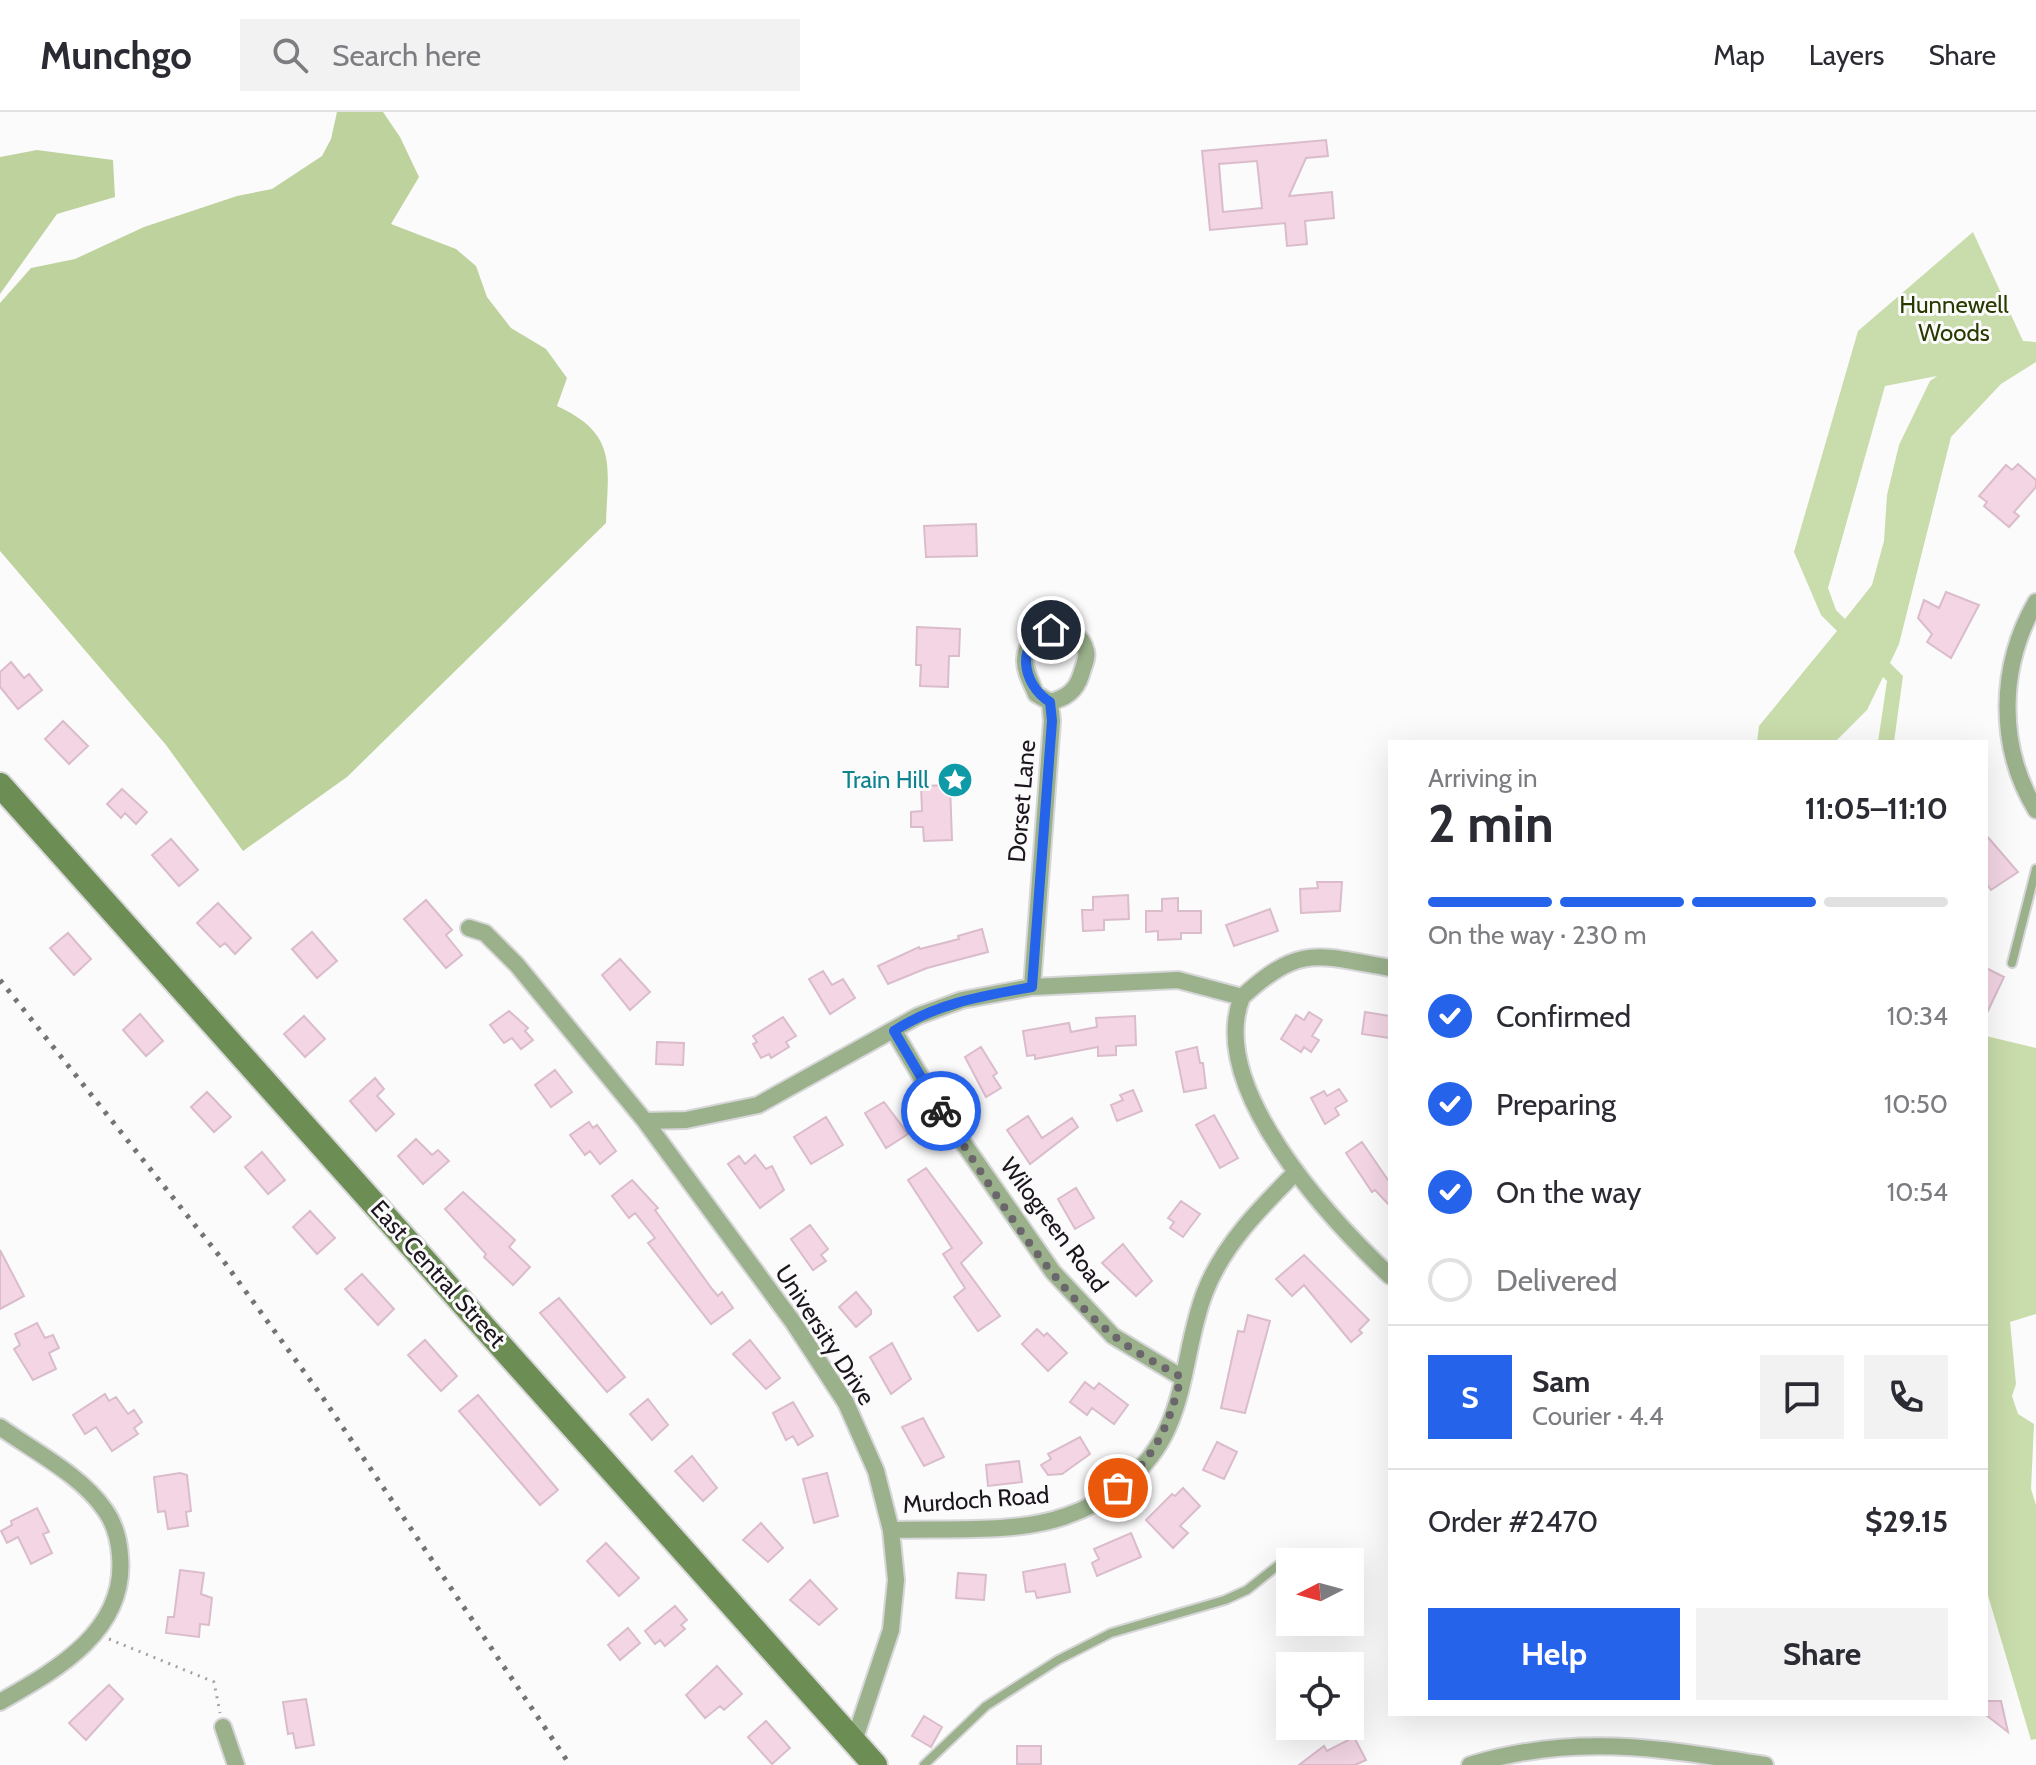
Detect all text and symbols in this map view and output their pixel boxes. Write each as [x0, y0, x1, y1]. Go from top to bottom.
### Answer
search box [240, 19, 800, 91]
text: Munchgo [40, 32, 192, 79]
icon: search [268, 33, 312, 77]
text: Search here [332, 37, 481, 74]
text: Map [1713, 38, 1765, 72]
text: Layers [1809, 38, 1884, 72]
text: Share [1928, 38, 1996, 72]
park label: Hunnewell Woods [1899, 290, 2009, 347]
pin [1017, 596, 1085, 664]
icon: home [1029, 608, 1073, 652]
street label: Dorset Lane [1002, 738, 1041, 864]
place icon: Train Hill [936, 761, 974, 799]
text: Arriving in [1428, 762, 1538, 794]
place label: Train Hill [842, 765, 929, 794]
text: 11:05–11:10 [1805, 790, 1948, 827]
text: 2 min [1428, 792, 1554, 855]
text: On the way · 230 m [1428, 919, 1646, 951]
icon: check [1428, 994, 1472, 1038]
text: Confirmed [1496, 998, 1631, 1035]
text: 10:34 [1887, 1000, 1948, 1032]
courier [901, 1071, 981, 1151]
icon: check [1428, 1082, 1472, 1126]
text: Preparing [1496, 1086, 1616, 1123]
text: 10:50 [1884, 1088, 1948, 1120]
icon: bike [919, 1089, 963, 1133]
street label: Wilogreen Road [994, 1152, 1114, 1298]
icon: check [1428, 1170, 1472, 1214]
text: On the way [1496, 1174, 1641, 1211]
text: 10:54 [1887, 1176, 1948, 1208]
street label: East Central Street [365, 1194, 512, 1353]
street label: University Drive [769, 1259, 882, 1410]
text: Delivered [1496, 1262, 1617, 1299]
button: chat [1760, 1355, 1844, 1439]
button: phone [1864, 1355, 1948, 1439]
text: Sam [1532, 1363, 1590, 1400]
text: S [1461, 1379, 1479, 1416]
text: Courier · 4.4 [1532, 1400, 1664, 1432]
pin [1084, 1454, 1152, 1522]
icon: bag [1096, 1466, 1140, 1510]
street label: Murdoch Road [902, 1480, 1050, 1519]
text: Order #2470 [1428, 1503, 1598, 1540]
text: $29.15 [1865, 1503, 1948, 1540]
north arrow [1276, 1548, 1364, 1636]
map controls [1276, 1548, 1364, 1740]
button: Help [1428, 1608, 1680, 1700]
button: Share [1696, 1608, 1948, 1700]
button: locate [1276, 1652, 1364, 1740]

